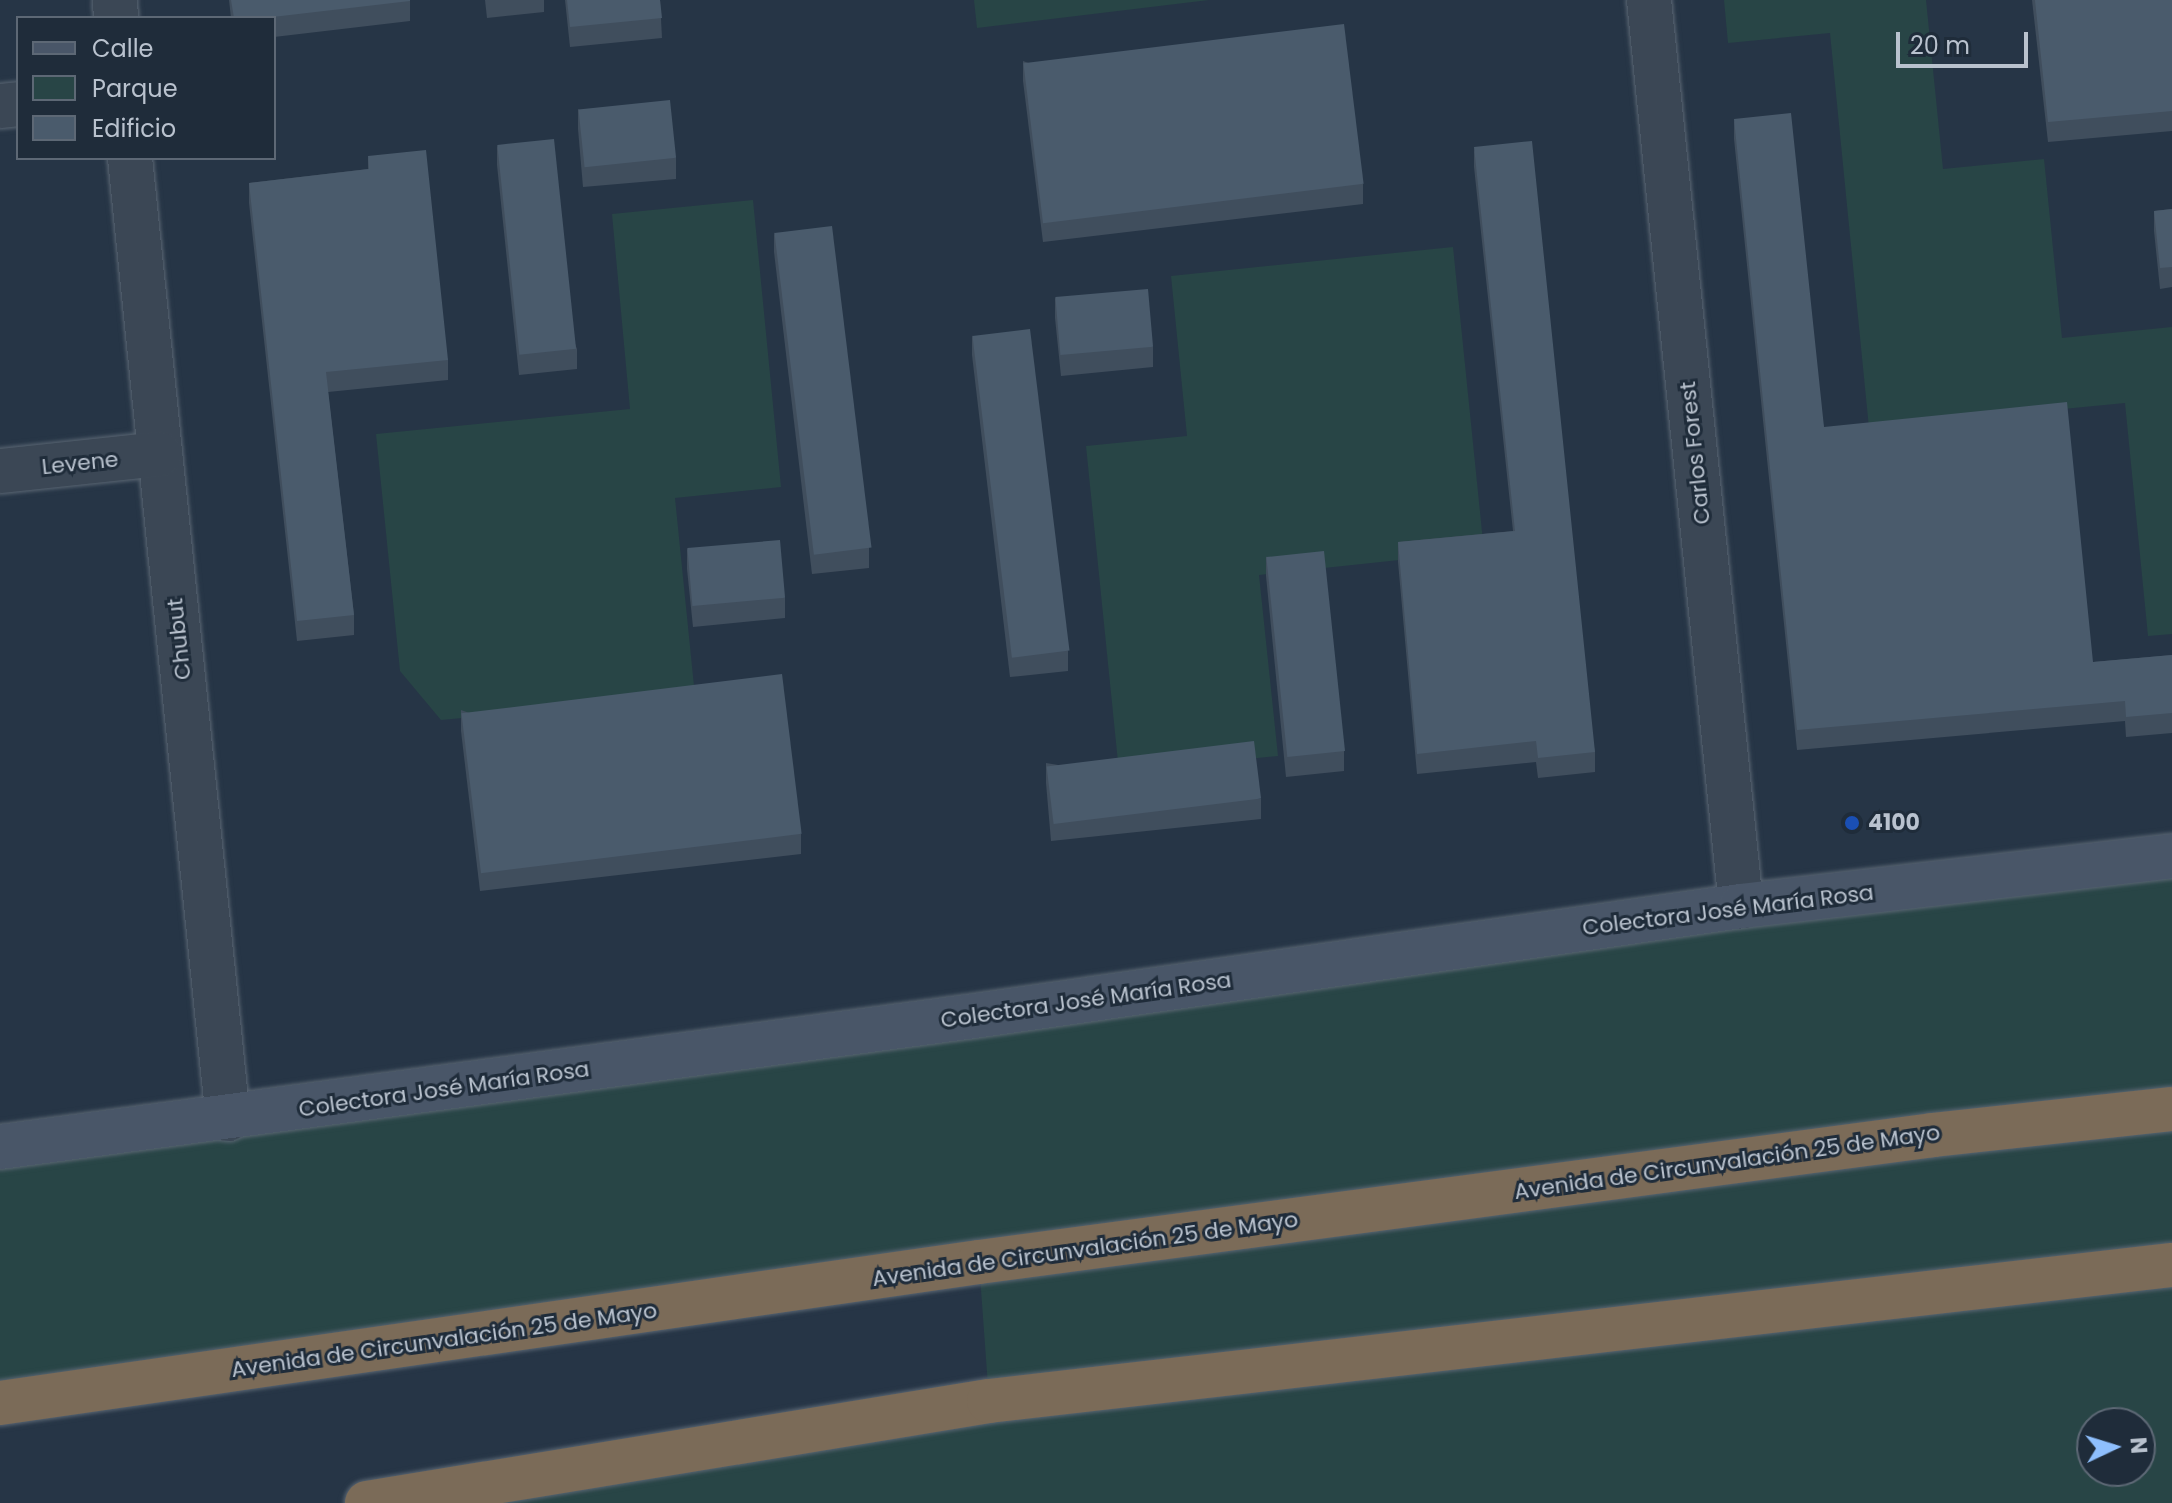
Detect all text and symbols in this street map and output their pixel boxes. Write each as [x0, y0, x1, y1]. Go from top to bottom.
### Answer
legend [16, 16, 276, 160]
scale bar [1900, 16, 2032, 66]
text: 20 m [1910, 29, 1970, 62]
text: Calle [92, 32, 153, 65]
text: Parque [92, 72, 178, 105]
text: Edificio [92, 112, 176, 145]
street label: Carlos Forest [1674, 380, 1716, 526]
street label: Levene [40, 446, 120, 480]
street label: Chubut [162, 597, 196, 681]
place label: 4100 [1868, 810, 1920, 836]
marker: 4100 [1843, 814, 1861, 832]
street label: Colectora José María Rosa [1581, 879, 1875, 941]
street label: Colectora José María Rosa [939, 967, 1233, 1033]
street label: Colectora José María Rosa [297, 1056, 591, 1122]
street label: Avenida de Circunvalación 25 de Mayo [1512, 1119, 1942, 1205]
street label: Avenida de Circunvalación 25 de Mayo [870, 1206, 1300, 1292]
street label: Avenida de Circunvalación 25 de Mayo [229, 1297, 659, 1383]
north arrow [2076, 1407, 2156, 1487]
text: N [2122, 1436, 2154, 1455]

